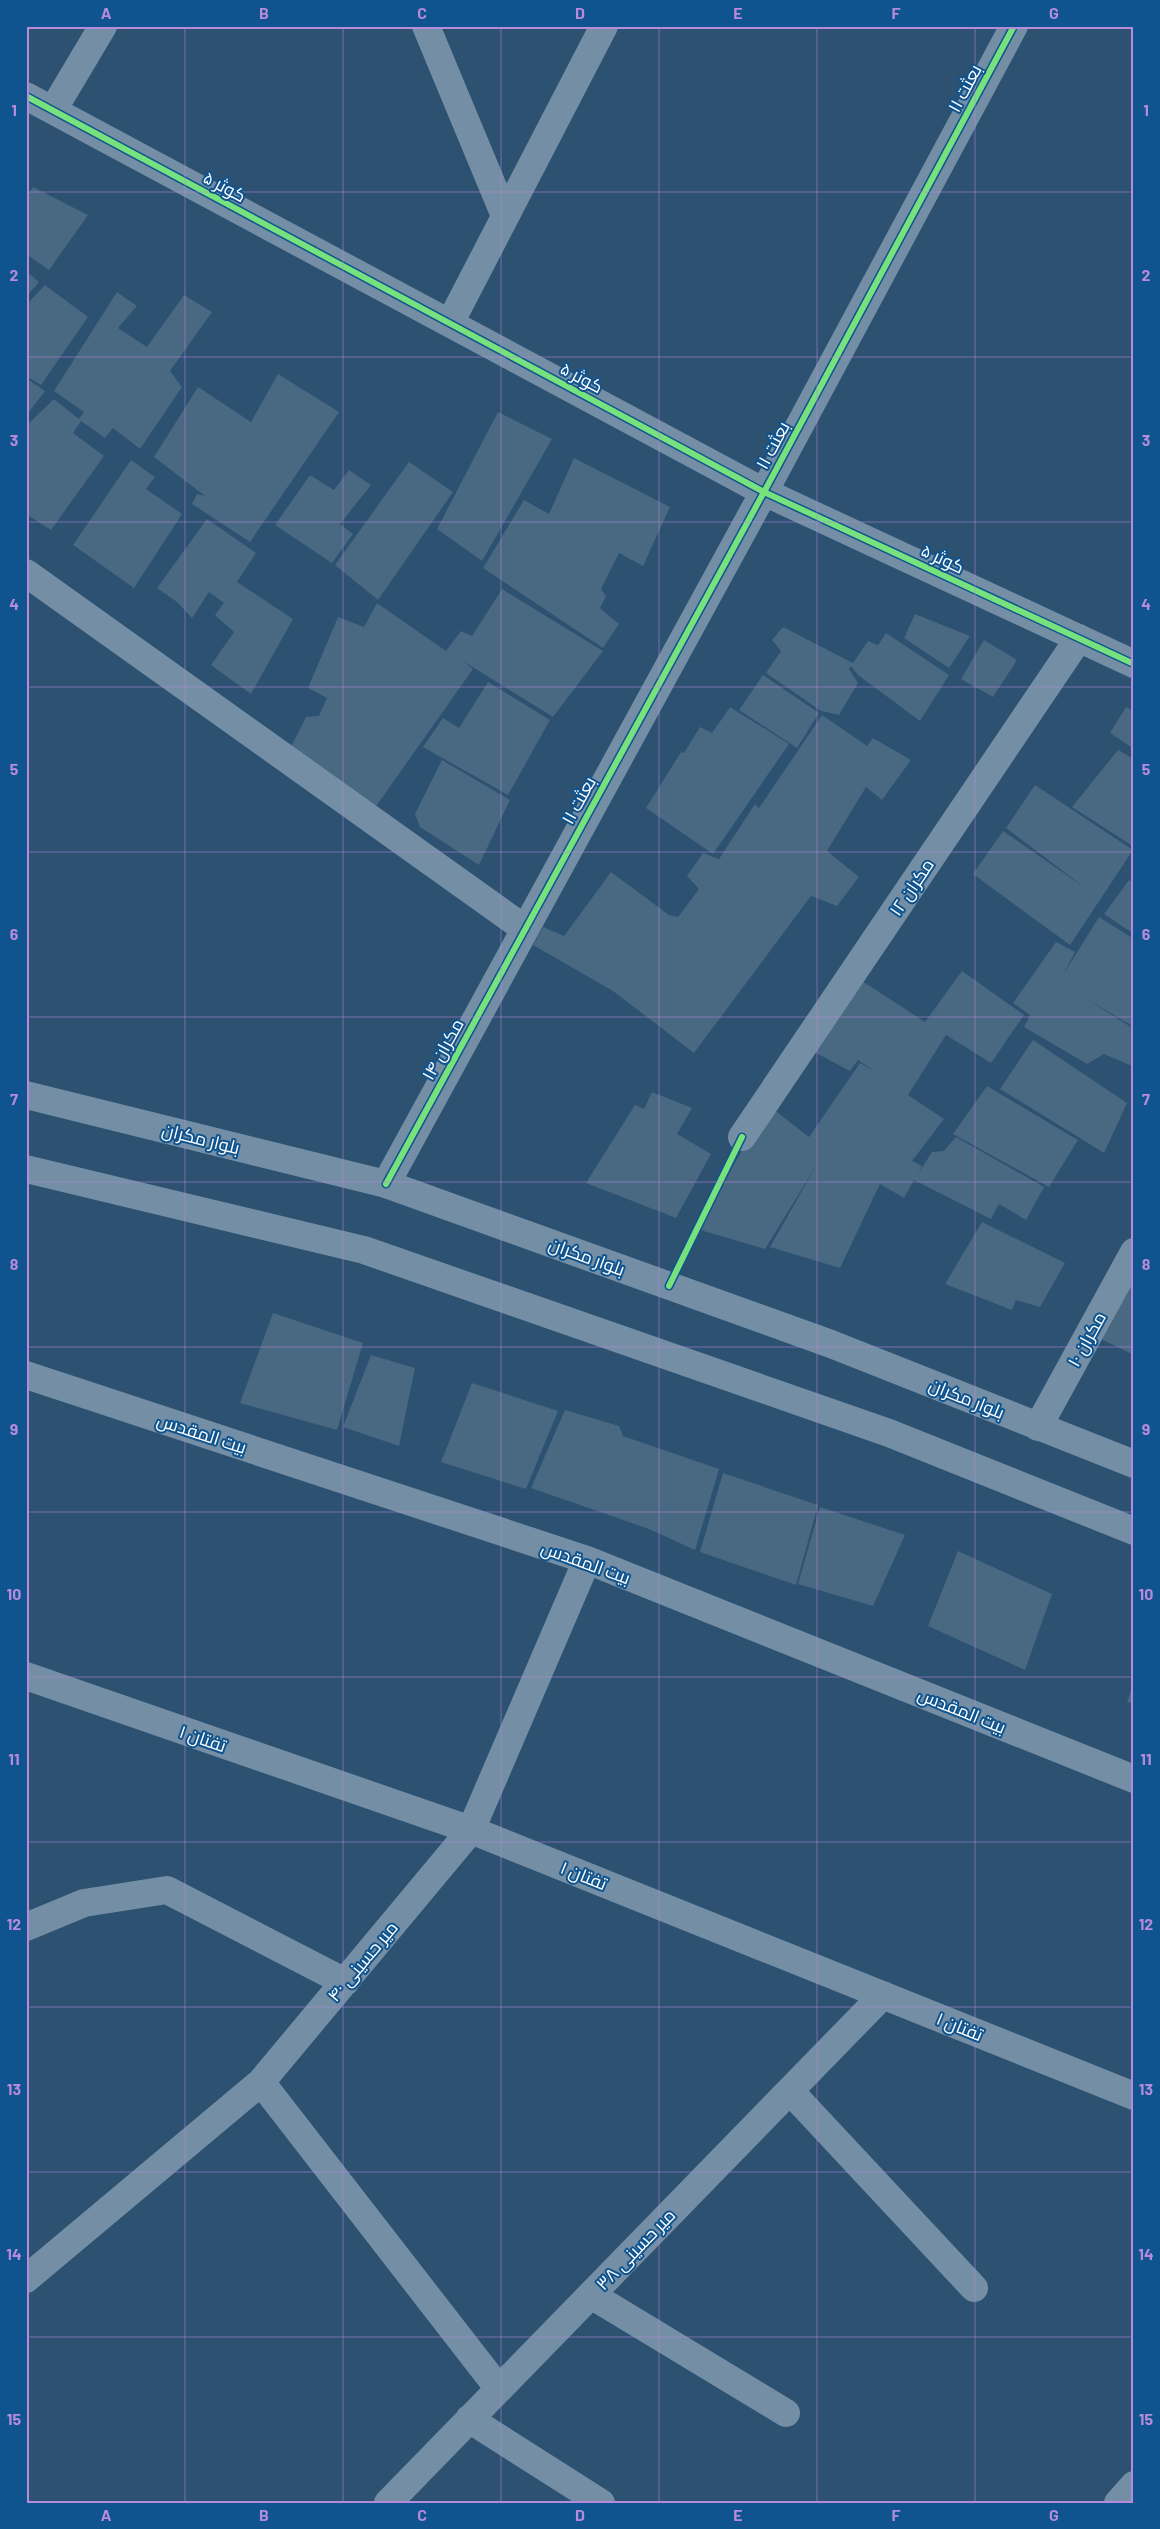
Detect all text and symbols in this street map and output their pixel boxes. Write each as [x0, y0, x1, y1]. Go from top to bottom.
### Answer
text: A [101, 3, 112, 22]
text: B [259, 3, 269, 22]
text: C [417, 3, 427, 22]
text: D [575, 3, 585, 22]
text: E [733, 3, 743, 22]
text: F [892, 3, 901, 22]
text: G [1049, 3, 1059, 22]
street label: بعثت ۱۱ [942, 60, 986, 116]
text: 1 [11, 100, 17, 119]
text: 1 [1143, 100, 1149, 119]
street label: کوثر ۵ [199, 166, 250, 207]
text: 2 [10, 265, 19, 284]
text: 2 [1142, 265, 1151, 284]
street label: کوثر ۵ [556, 357, 607, 398]
street label: بعثت ۱۱ [750, 417, 794, 473]
text: 3 [10, 430, 18, 449]
text: 3 [1142, 430, 1150, 449]
street label: کوثر ۵ [917, 538, 968, 578]
text: 4 [9, 594, 19, 613]
text: 4 [1141, 594, 1151, 613]
text: 5 [10, 759, 19, 778]
text: 5 [1142, 759, 1151, 778]
street label: بعثت ۱۱ [556, 772, 600, 828]
street label: مکران ۱۲ [884, 854, 939, 920]
text: 6 [10, 924, 19, 943]
text: 6 [1142, 924, 1151, 943]
street label: مکران ۱۴ [416, 1014, 469, 1084]
text: 7 [10, 1089, 18, 1108]
text: 7 [1142, 1089, 1150, 1108]
street label: بلوار مکران [160, 1118, 242, 1159]
street label: بلوار مکران [546, 1232, 628, 1281]
text: 8 [10, 1254, 19, 1273]
text: 8 [1142, 1254, 1151, 1273]
street label: مکران ۱۰ [1062, 1308, 1111, 1371]
street label: بلوار مکران [926, 1373, 1008, 1424]
street label: بیت المقدس [154, 1408, 250, 1459]
text: 9 [10, 1419, 18, 1438]
text: 9 [1142, 1419, 1150, 1438]
street label: بیت المقدس [538, 1536, 634, 1589]
text: 10 [7, 1584, 21, 1603]
text: 10 [1139, 1584, 1153, 1603]
street label: بیت المقدس [914, 1682, 1009, 1739]
street label: تفتان ۱ [176, 1720, 229, 1757]
text: 11 [8, 1749, 20, 1768]
text: 11 [1140, 1749, 1152, 1768]
street label: تفتان ۱ [557, 1856, 611, 1895]
text: 12 [7, 1914, 21, 1933]
text: 12 [1139, 1914, 1153, 1933]
street label: میر حسینی ۴۰ [322, 1916, 403, 2006]
street label: تفتان ۱ [933, 2007, 987, 2046]
text: 13 [7, 2079, 21, 2098]
text: 13 [1139, 2079, 1153, 2098]
street label: میر حسینی ۳۸ [591, 2204, 680, 2295]
text: 14 [6, 2244, 22, 2263]
text: 14 [1138, 2244, 1154, 2263]
text: 15 [7, 2409, 22, 2428]
text: 15 [1139, 2409, 1154, 2428]
text: A [101, 2505, 112, 2524]
text: B [259, 2505, 269, 2524]
text: C [417, 2505, 427, 2524]
text: D [575, 2505, 585, 2524]
text: E [733, 2505, 743, 2524]
text: F [892, 2505, 901, 2524]
text: G [1049, 2505, 1059, 2524]

